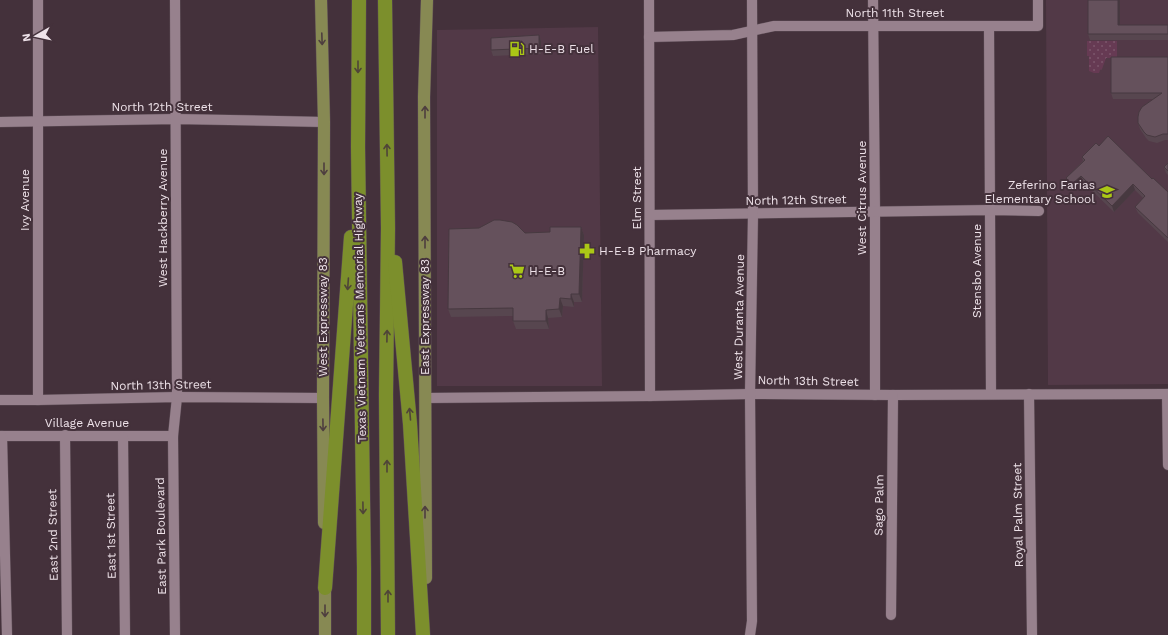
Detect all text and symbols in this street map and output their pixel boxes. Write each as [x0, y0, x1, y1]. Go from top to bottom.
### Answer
street label: North 11th Street [846, 6, 944, 20]
north arrow [16, 16, 56, 56]
text: N [20, 32, 34, 43]
one-way arrow [318, 32, 325, 45]
fuel station icon: H-E-B Fuel [508, 40, 526, 58]
place label: H-E-B Fuel [529, 42, 594, 56]
one-way arrow [354, 60, 362, 73]
street label: North 12th Street [111, 100, 213, 114]
one-way arrow [421, 106, 428, 119]
street label: West Citrus Avenue [855, 141, 869, 255]
one-way arrow [383, 144, 391, 157]
street label: West Hackberry Avenue [156, 149, 170, 287]
one-way arrow [320, 162, 328, 175]
street label: Elm Street [630, 167, 644, 229]
street label: Ivy Avenue [18, 169, 32, 231]
place label: Zeferino Farias Elementary School [984, 178, 1095, 206]
school or university icon: Zeferino Farias Elementary School [1098, 183, 1116, 201]
street label: Texas Vietnam Veterans Memorial Highway [351, 192, 369, 443]
street label: North 12th Street [745, 192, 847, 208]
street label: Stensbo Avenue [970, 224, 984, 318]
one-way arrow [421, 236, 429, 249]
pharmacy icon: H-E-B Pharmacy [578, 242, 596, 260]
place label: H-E-B Pharmacy [599, 244, 697, 258]
street label: West Duranta Avenue [731, 254, 747, 380]
street label: West Expressway 83 [316, 257, 330, 377]
street label: East Expressway 83 [418, 259, 432, 375]
supermarket icon: H-E-B [508, 262, 526, 280]
place label: H-E-B [529, 264, 565, 278]
one-way arrow [344, 277, 351, 290]
one-way arrow [383, 330, 391, 343]
street label: North 13th Street [757, 373, 859, 389]
street label: North 13th Street [110, 377, 212, 393]
one-way arrow [406, 408, 413, 421]
street label: Village Avenue [45, 416, 129, 430]
one-way arrow [319, 418, 327, 431]
one-way arrow [383, 460, 391, 473]
street label: Royal Palm Street [1010, 463, 1026, 567]
street label: Sago Palm [871, 474, 887, 536]
street label: East Park Boulevard [153, 477, 169, 595]
street label: East 2nd Street [45, 489, 61, 581]
street label: East 1st Street [103, 493, 119, 579]
one-way arrow [359, 501, 367, 514]
one-way arrow [421, 506, 429, 519]
one-way arrow [384, 590, 392, 603]
one-way arrow [321, 604, 329, 617]

